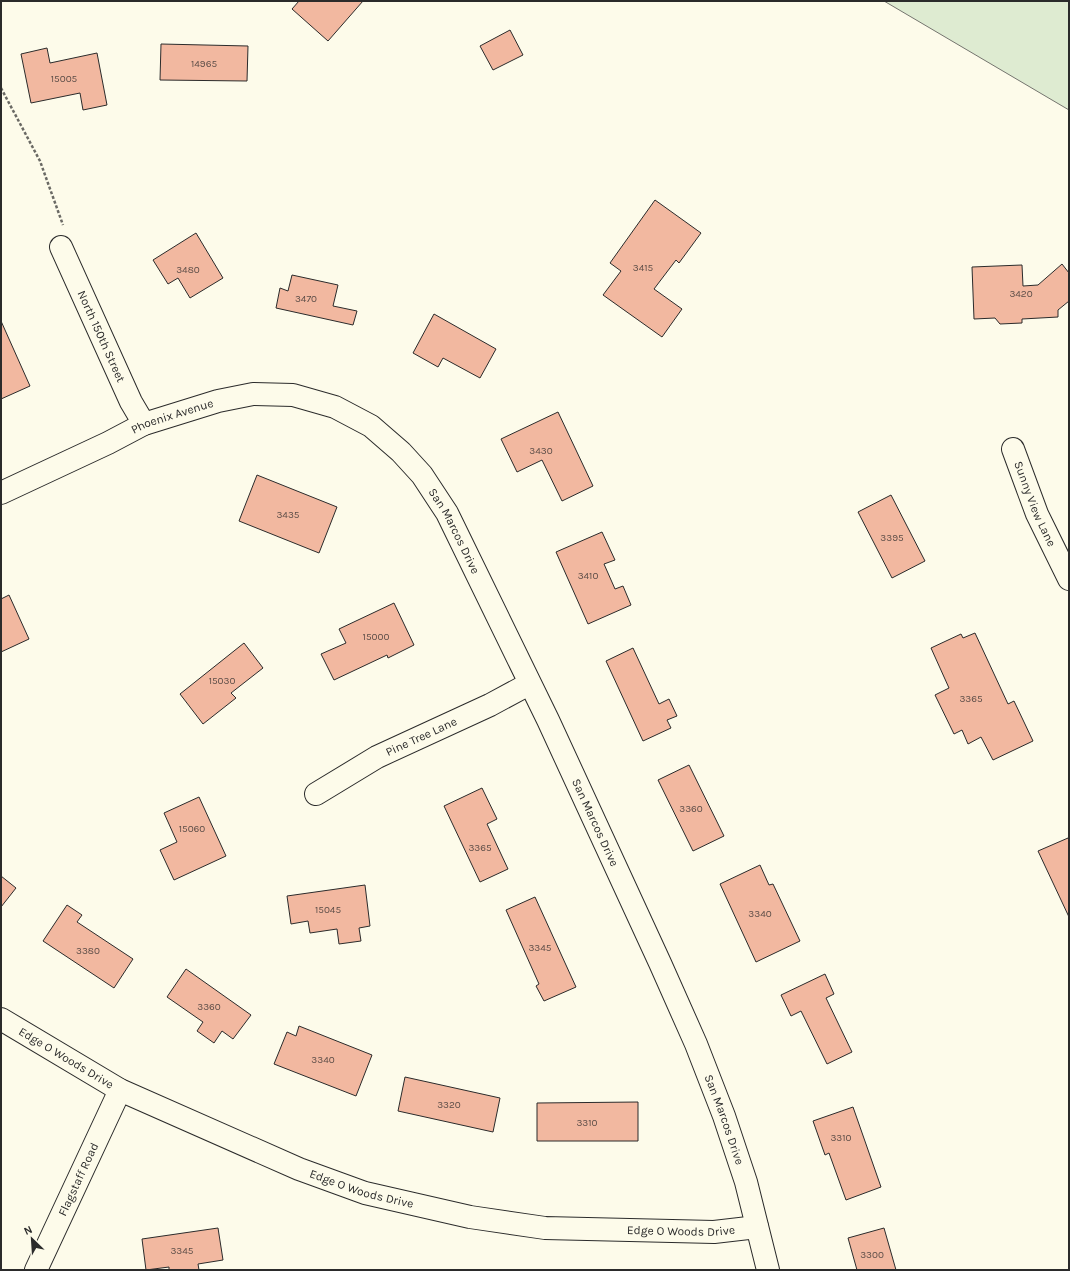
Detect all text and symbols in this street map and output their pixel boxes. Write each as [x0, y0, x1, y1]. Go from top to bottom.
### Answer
house number: 14965 [191, 58, 217, 70]
house number: 15005 [51, 73, 78, 85]
house number: 3415 [633, 262, 654, 274]
house number: 3480 [176, 264, 200, 276]
street label: North 150th Street [75, 288, 128, 385]
house number: 3420 [1009, 288, 1033, 300]
house number: 3470 [295, 293, 317, 305]
street label: Phoenix Avenue [129, 396, 215, 437]
house number: 3430 [529, 445, 553, 457]
street label: Sunny View Lane [1011, 459, 1059, 549]
street label: San Marcos Drive [426, 486, 483, 576]
house number: 3435 [276, 509, 300, 521]
house number: 3395 [880, 532, 904, 544]
house number: 3410 [578, 570, 598, 582]
house number: 15000 [363, 631, 389, 643]
house number: 15030 [209, 675, 235, 687]
house number: 3365 [959, 693, 983, 705]
street label: Pine Tree Lane [383, 714, 459, 759]
street label: San Marcos Drive [569, 776, 622, 869]
house number: 3360 [679, 803, 703, 815]
house number: 15060 [179, 823, 205, 835]
house number: 3365 [468, 842, 492, 854]
house number: 15045 [315, 904, 341, 916]
house number: 3340 [748, 908, 772, 920]
house number: 3345 [528, 942, 552, 954]
house number: 3380 [76, 945, 100, 957]
house number: 3360 [197, 1001, 221, 1013]
street label: Edge O Woods Drive [16, 1024, 116, 1092]
house number: 3340 [311, 1054, 335, 1066]
street label: San Marcos Drive [702, 1072, 747, 1167]
house number: 3320 [437, 1099, 461, 1111]
house number: 3310 [576, 1117, 598, 1129]
house number: 3310 [830, 1132, 852, 1144]
street label: Flagstaff Road [55, 1141, 101, 1218]
street label: Edge O Woods Drive [308, 1166, 415, 1211]
north arrow [12, 1219, 52, 1259]
text: N [22, 1223, 34, 1238]
street label: Edge O Woods Drive [627, 1223, 736, 1239]
house number: 3345 [170, 1245, 194, 1257]
house number: 3300 [860, 1249, 884, 1261]

